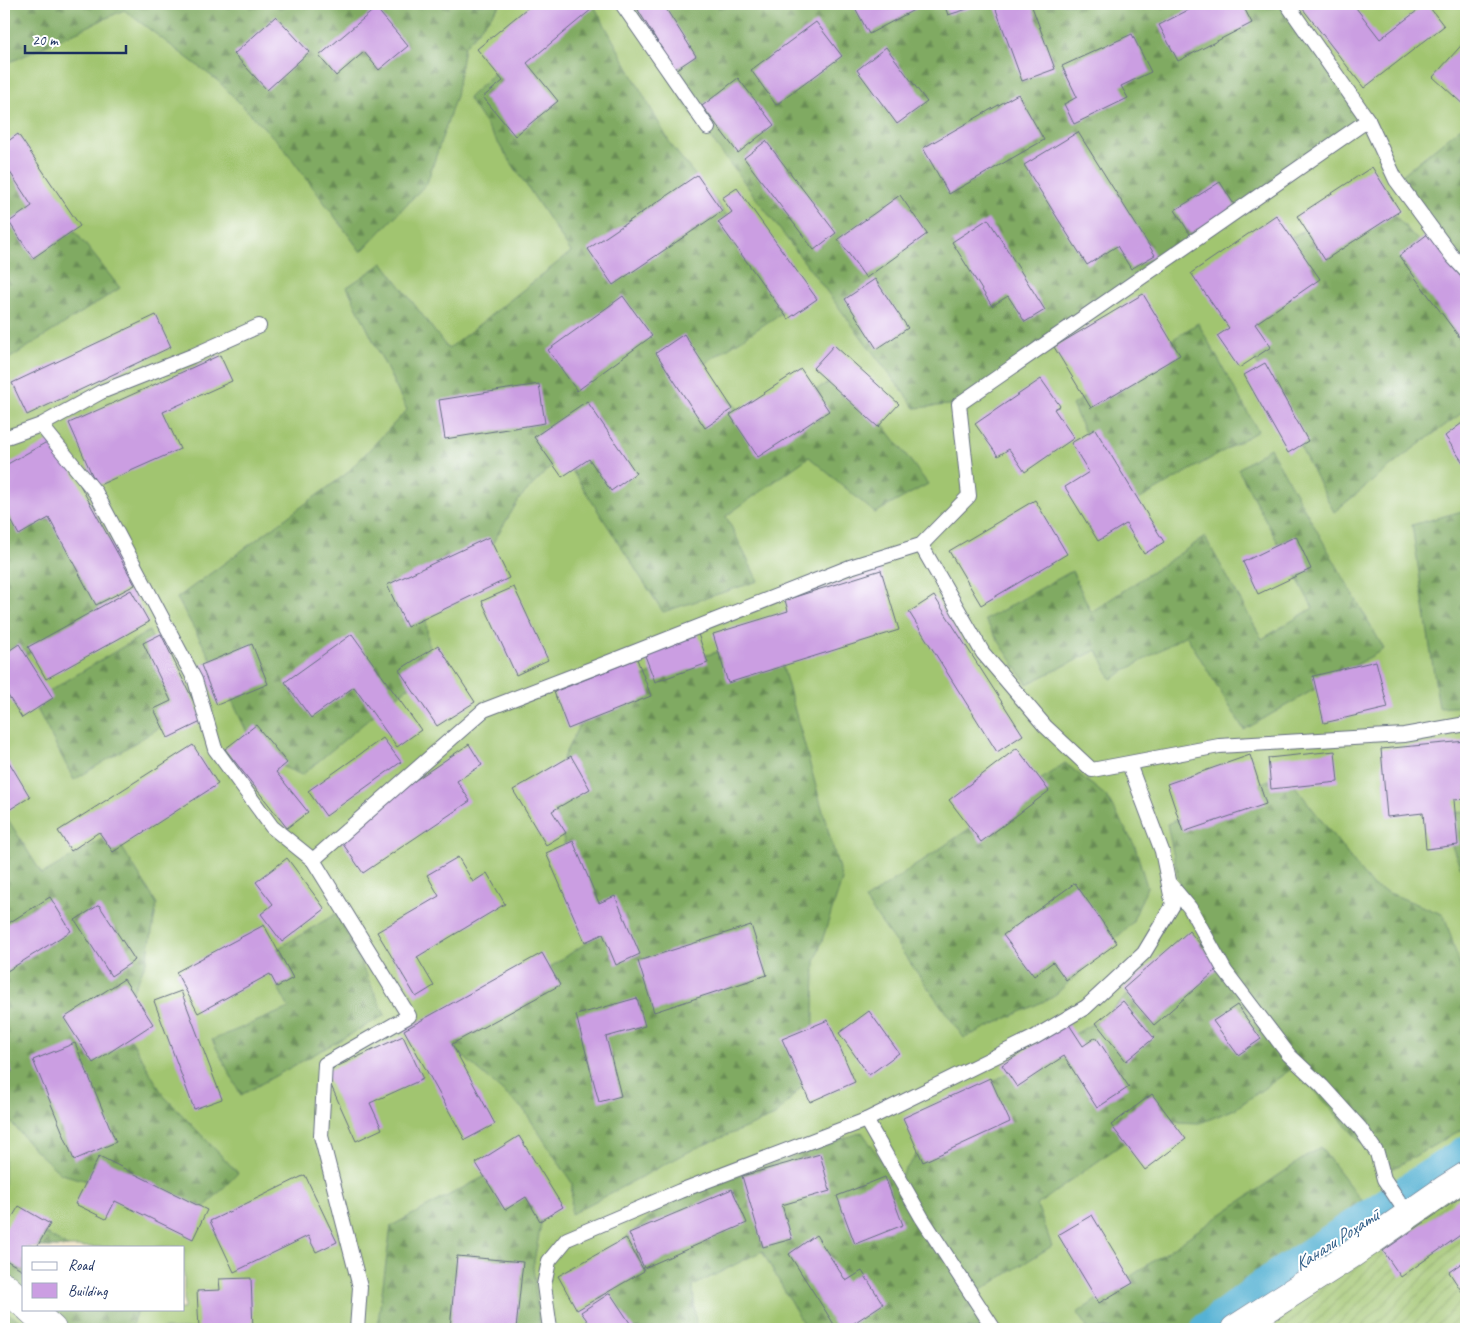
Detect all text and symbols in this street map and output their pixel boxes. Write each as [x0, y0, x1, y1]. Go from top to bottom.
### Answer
scale bar [25, 22, 126, 54]
text: 20 m [32, 31, 59, 50]
water label: Канали Роҳатӣ [1289, 1201, 1387, 1276]
legend [22, 1246, 185, 1310]
text: Road [68, 1256, 95, 1275]
text: Building [68, 1282, 108, 1301]

